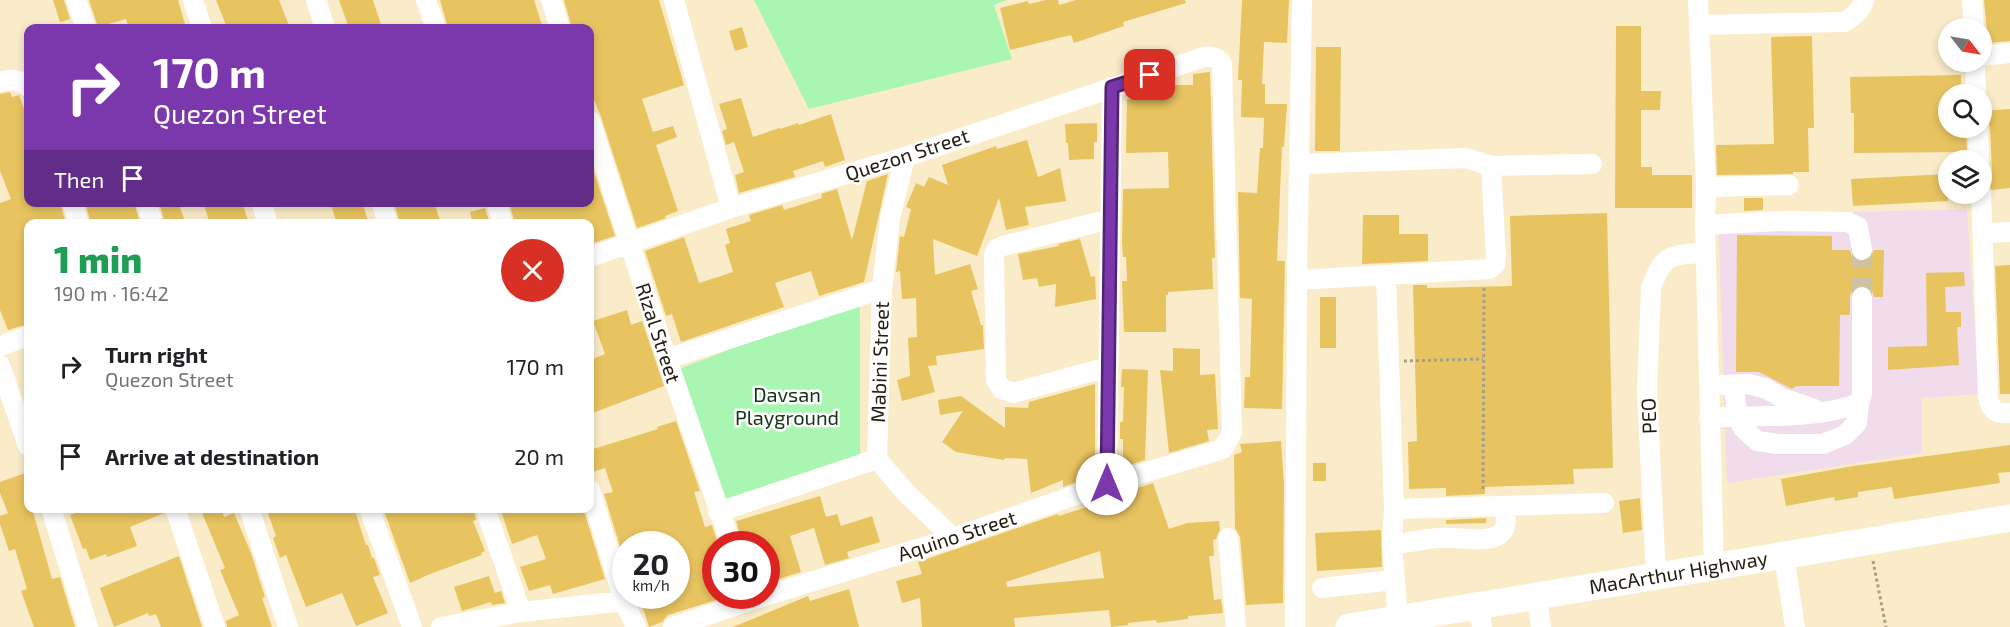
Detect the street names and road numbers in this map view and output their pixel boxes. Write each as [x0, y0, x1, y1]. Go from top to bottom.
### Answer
street label: Quezon Street [842, 123, 972, 185]
street label: Rizal Street [631, 280, 687, 386]
street label: Mabini Street [865, 300, 893, 423]
street label: PEO [1635, 398, 1661, 435]
street label: Aquino Street [894, 504, 1019, 566]
street label: MacArthur Highway [1587, 545, 1770, 598]

